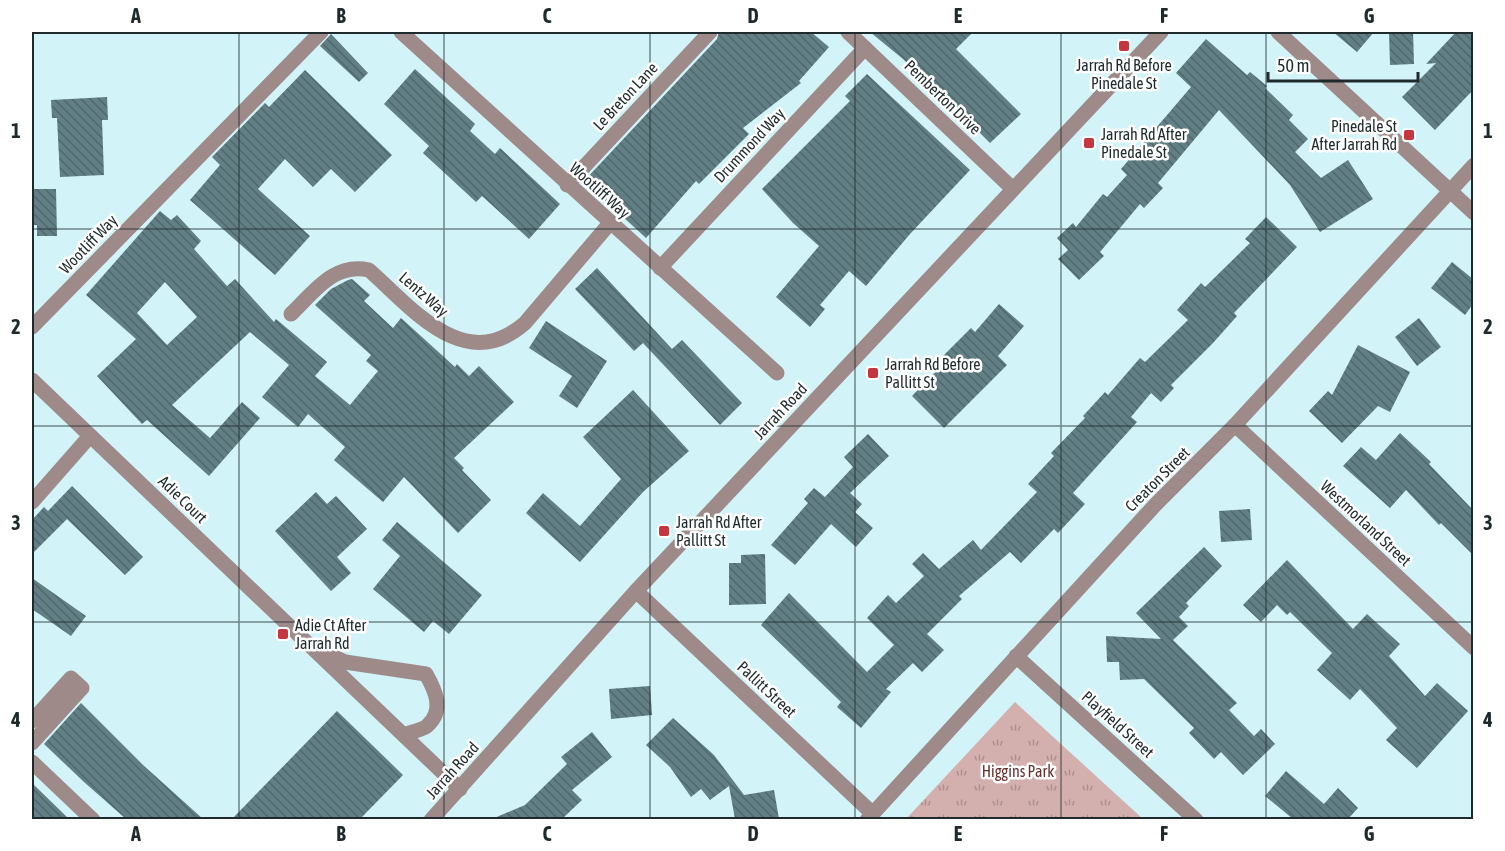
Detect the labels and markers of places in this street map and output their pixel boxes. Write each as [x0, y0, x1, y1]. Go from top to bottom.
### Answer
marker: Jarrah Rd Before Pinedale St [1117, 39, 1131, 53]
place label: Jarrah Rd Before Pinedale St [1076, 56, 1172, 92]
place label: Pinedale St After Jarrah Rd [1311, 117, 1397, 153]
place label: Jarrah Rd After Pinedale St [1101, 125, 1187, 161]
marker: Pinedale St After Jarrah Rd [1402, 128, 1416, 142]
marker: Jarrah Rd After Pinedale St [1082, 136, 1096, 150]
place label: Jarrah Rd Before Pallitt St [885, 355, 981, 391]
marker: Jarrah Rd Before Pallitt St [866, 366, 880, 380]
place label: Jarrah Rd After Pallitt St [676, 513, 762, 549]
marker: Jarrah Rd After Pallitt St [657, 524, 671, 538]
place label: Adie Ct After Jarrah Rd [295, 616, 367, 652]
marker: Adie Ct After Jarrah Rd [276, 627, 290, 641]

